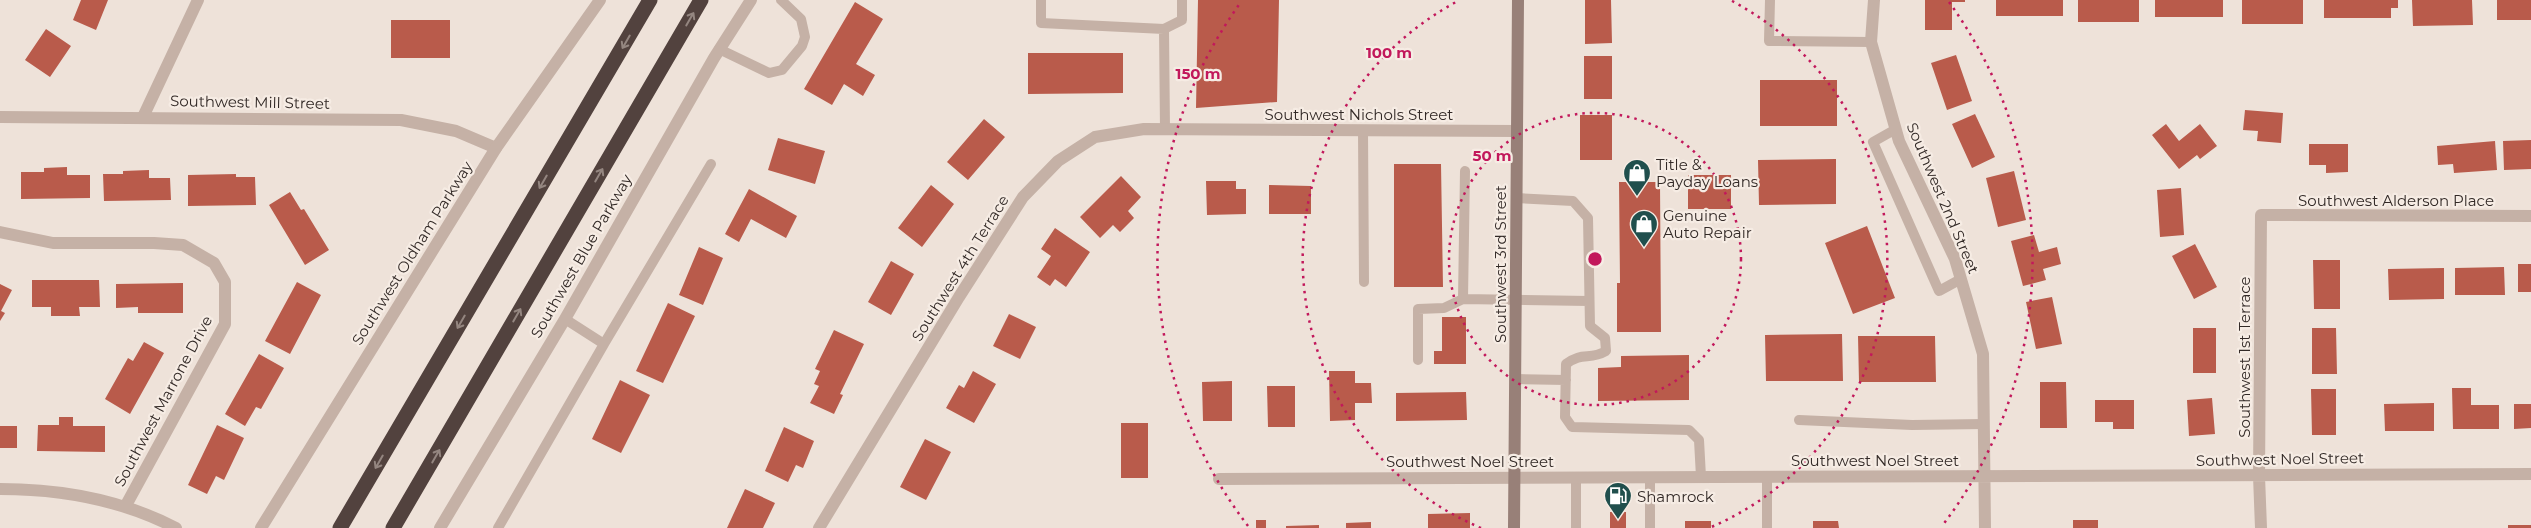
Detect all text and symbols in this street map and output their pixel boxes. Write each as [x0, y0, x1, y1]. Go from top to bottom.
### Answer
one-way arrow [685, 12, 695, 27]
one-way arrow [620, 34, 630, 49]
text: 100 m [1366, 43, 1412, 62]
text: 150 m [1176, 64, 1220, 83]
street label: Southwest Mill Street [170, 91, 330, 113]
street label: Southwest Nichols Street [1265, 105, 1453, 124]
street label: Southwest 2nd Street [1903, 120, 1983, 276]
text: 50 m [1472, 146, 1512, 165]
place label: Title & Payday Loans [1656, 155, 1758, 191]
street label: Southwest Oldham Parkway [347, 157, 477, 348]
shop icon: Title & Payday Loans [1622, 158, 1652, 197]
one-way arrow [595, 168, 605, 182]
street label: Southwest Blue Parkway [526, 170, 636, 341]
one-way arrow [538, 175, 548, 189]
street label: Southwest 3rd Street [1491, 185, 1510, 343]
street label: Southwest 4th Terrace [907, 191, 1013, 345]
street label: Southwest Alderson Place [2298, 191, 2494, 210]
place label: Genuine Auto Repair [1663, 206, 1752, 242]
shop icon: Genuine Auto Repair [1629, 209, 1659, 248]
centre of rings [1586, 250, 1604, 268]
street label: Southwest 1st Terrace [2235, 276, 2254, 438]
one-way arrow [513, 309, 523, 323]
street label: Southwest Marrone Drive [110, 312, 216, 490]
one-way arrow [456, 315, 466, 329]
street label: Southwest Noel Street [2196, 448, 2364, 470]
one-way arrow [431, 449, 441, 463]
street label: Southwest Noel Street [1791, 451, 1959, 470]
street label: Southwest Noel Street [1386, 452, 1554, 471]
one-way arrow [373, 455, 383, 469]
fuel station icon: Shamrock [1603, 481, 1633, 520]
place label: Shamrock [1637, 487, 1714, 506]

